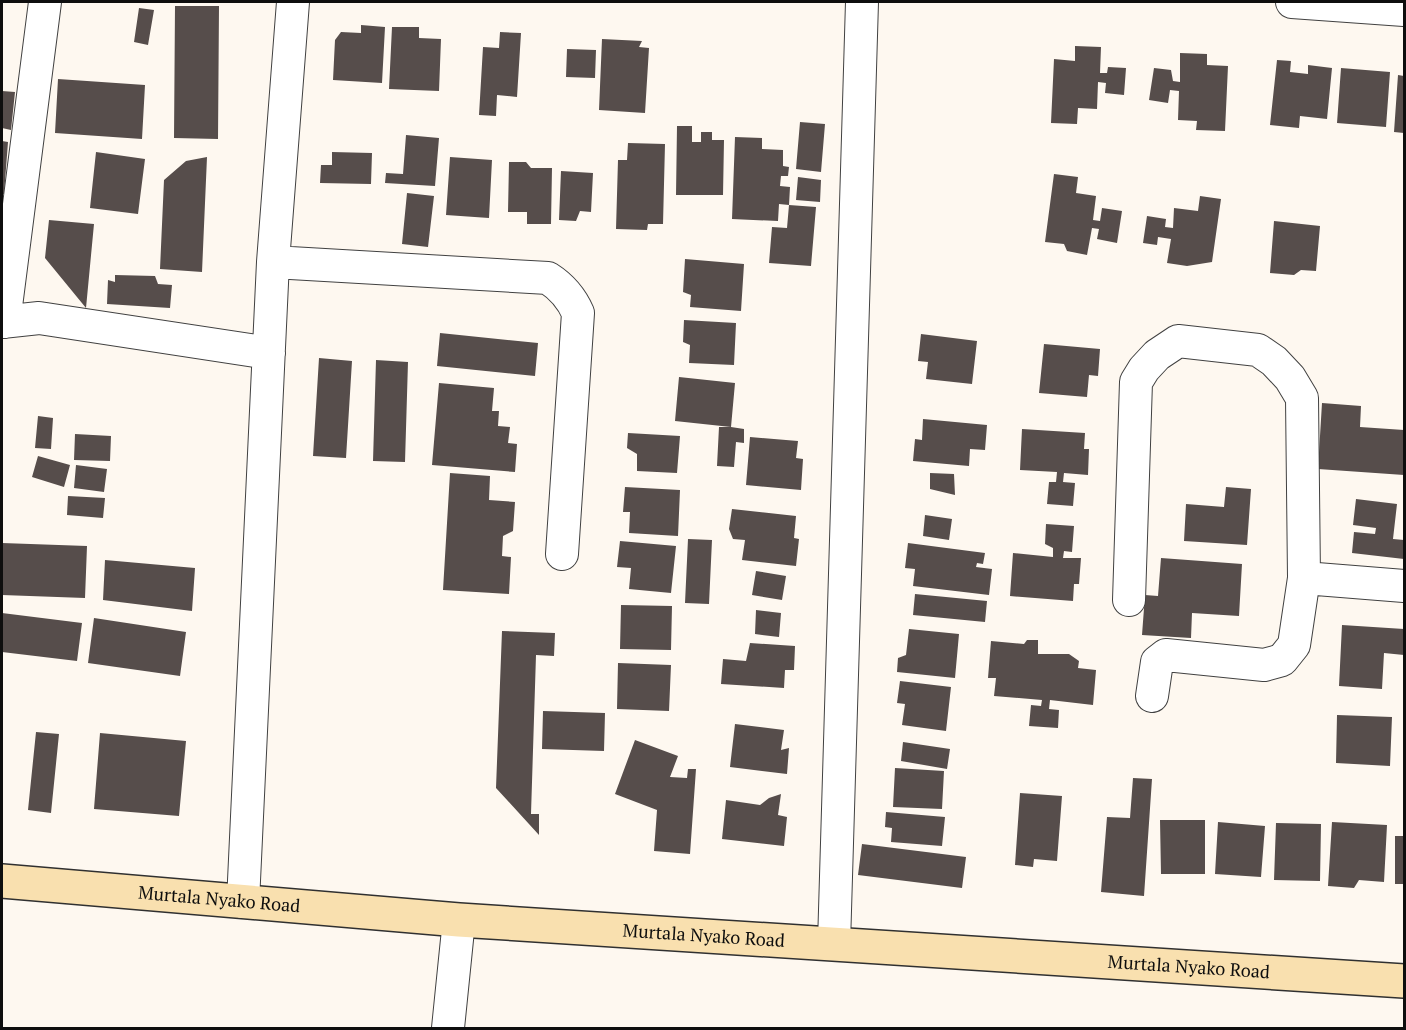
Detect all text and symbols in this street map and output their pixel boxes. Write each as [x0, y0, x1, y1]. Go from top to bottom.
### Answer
street label: Murtala Nyako Road [137, 880, 301, 917]
street label: Murtala Nyako Road [622, 918, 786, 952]
street label: Murtala Nyako Road [1107, 949, 1271, 983]

